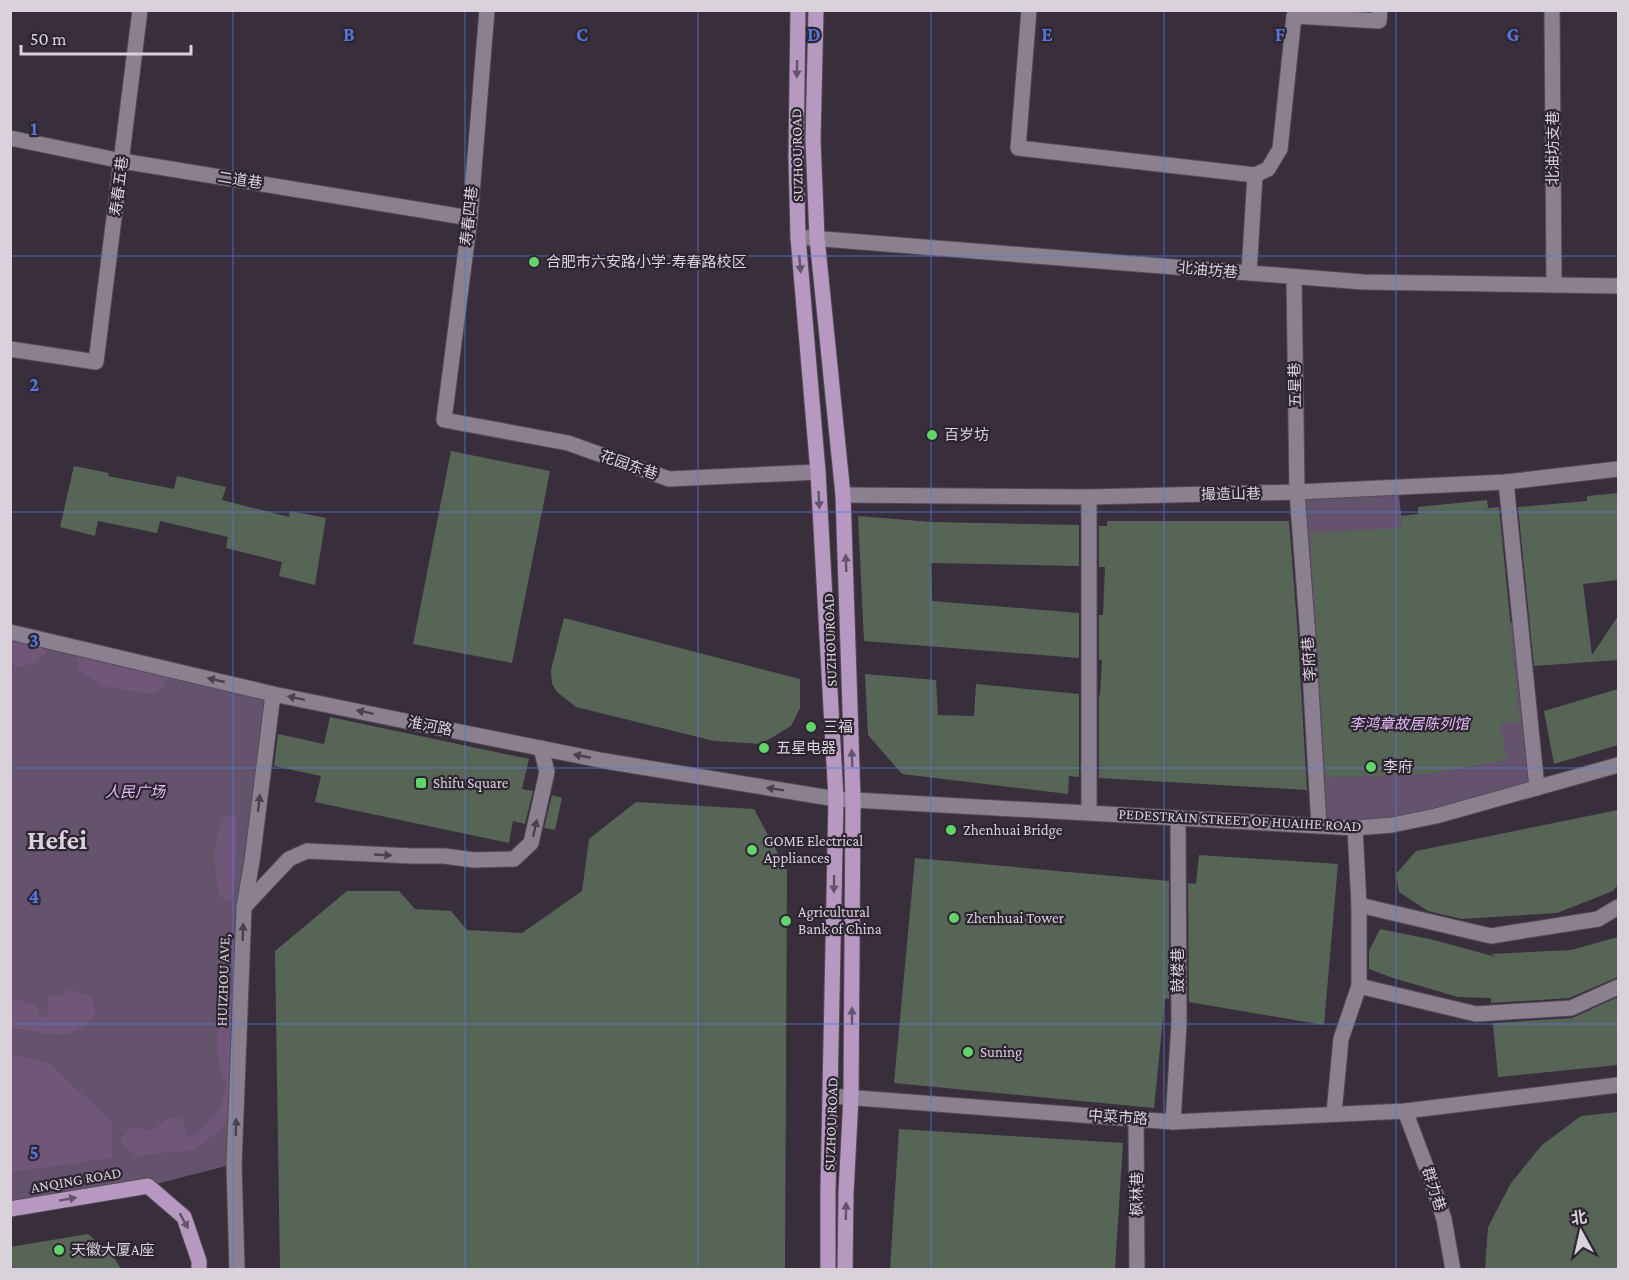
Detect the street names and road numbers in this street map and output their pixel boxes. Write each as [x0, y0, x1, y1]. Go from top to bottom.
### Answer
street label: SUZHOU ROAD [788, 108, 806, 202]
street label: 北油坊支巷 [1544, 110, 1561, 186]
street label: 寿春五巷 [107, 155, 131, 217]
street label: 二道巷 [217, 169, 263, 191]
street label: 寿春四巷 [458, 185, 480, 247]
street label: 北油坊巷 [1177, 258, 1239, 281]
street label: 五星巷 [1287, 362, 1303, 408]
street label: 花园东巷 [598, 448, 660, 482]
street label: 撮造山巷 [1201, 485, 1261, 503]
street label: SUZHOU ROAD [820, 593, 840, 687]
street label: 李府巷 [1299, 636, 1319, 682]
street label: 淮河路 [406, 714, 454, 738]
street label: PEDESTRAIN STREET OF HUAIHE ROAD [1118, 806, 1362, 834]
street label: HUIZHOU AVE, [213, 933, 233, 1027]
street label: 鼓楼巷 [1170, 947, 1186, 993]
street label: SUZHOU ROAD [821, 1077, 841, 1171]
street label: 中菜市路 [1088, 1107, 1148, 1127]
street label: ANQING ROAD [29, 1164, 123, 1196]
street label: 群力巷 [1419, 1165, 1449, 1213]
street label: 枫林巷 [1129, 1171, 1145, 1217]

